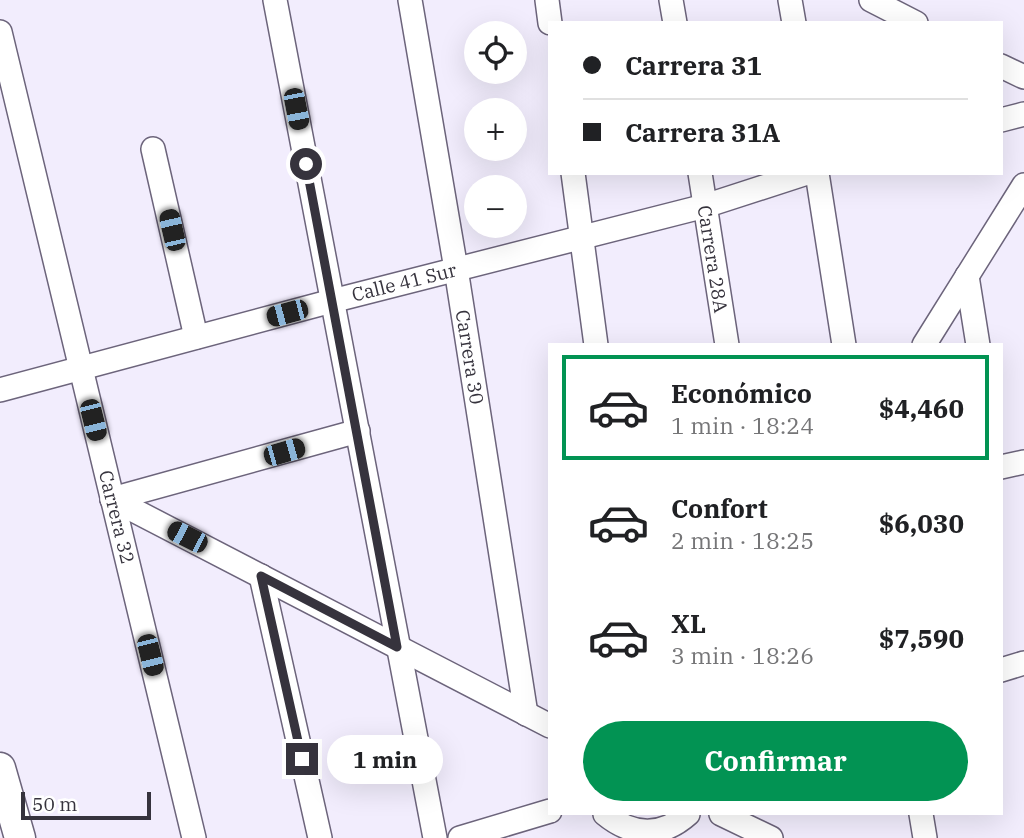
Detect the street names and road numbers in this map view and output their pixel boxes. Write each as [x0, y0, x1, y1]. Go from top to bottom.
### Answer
street label: Carrera 28A [693, 204, 733, 314]
street label: Calle 41 Sur [349, 257, 459, 307]
street label: Carrera 30 [451, 308, 489, 406]
street label: Carrera 32 [94, 468, 140, 566]

